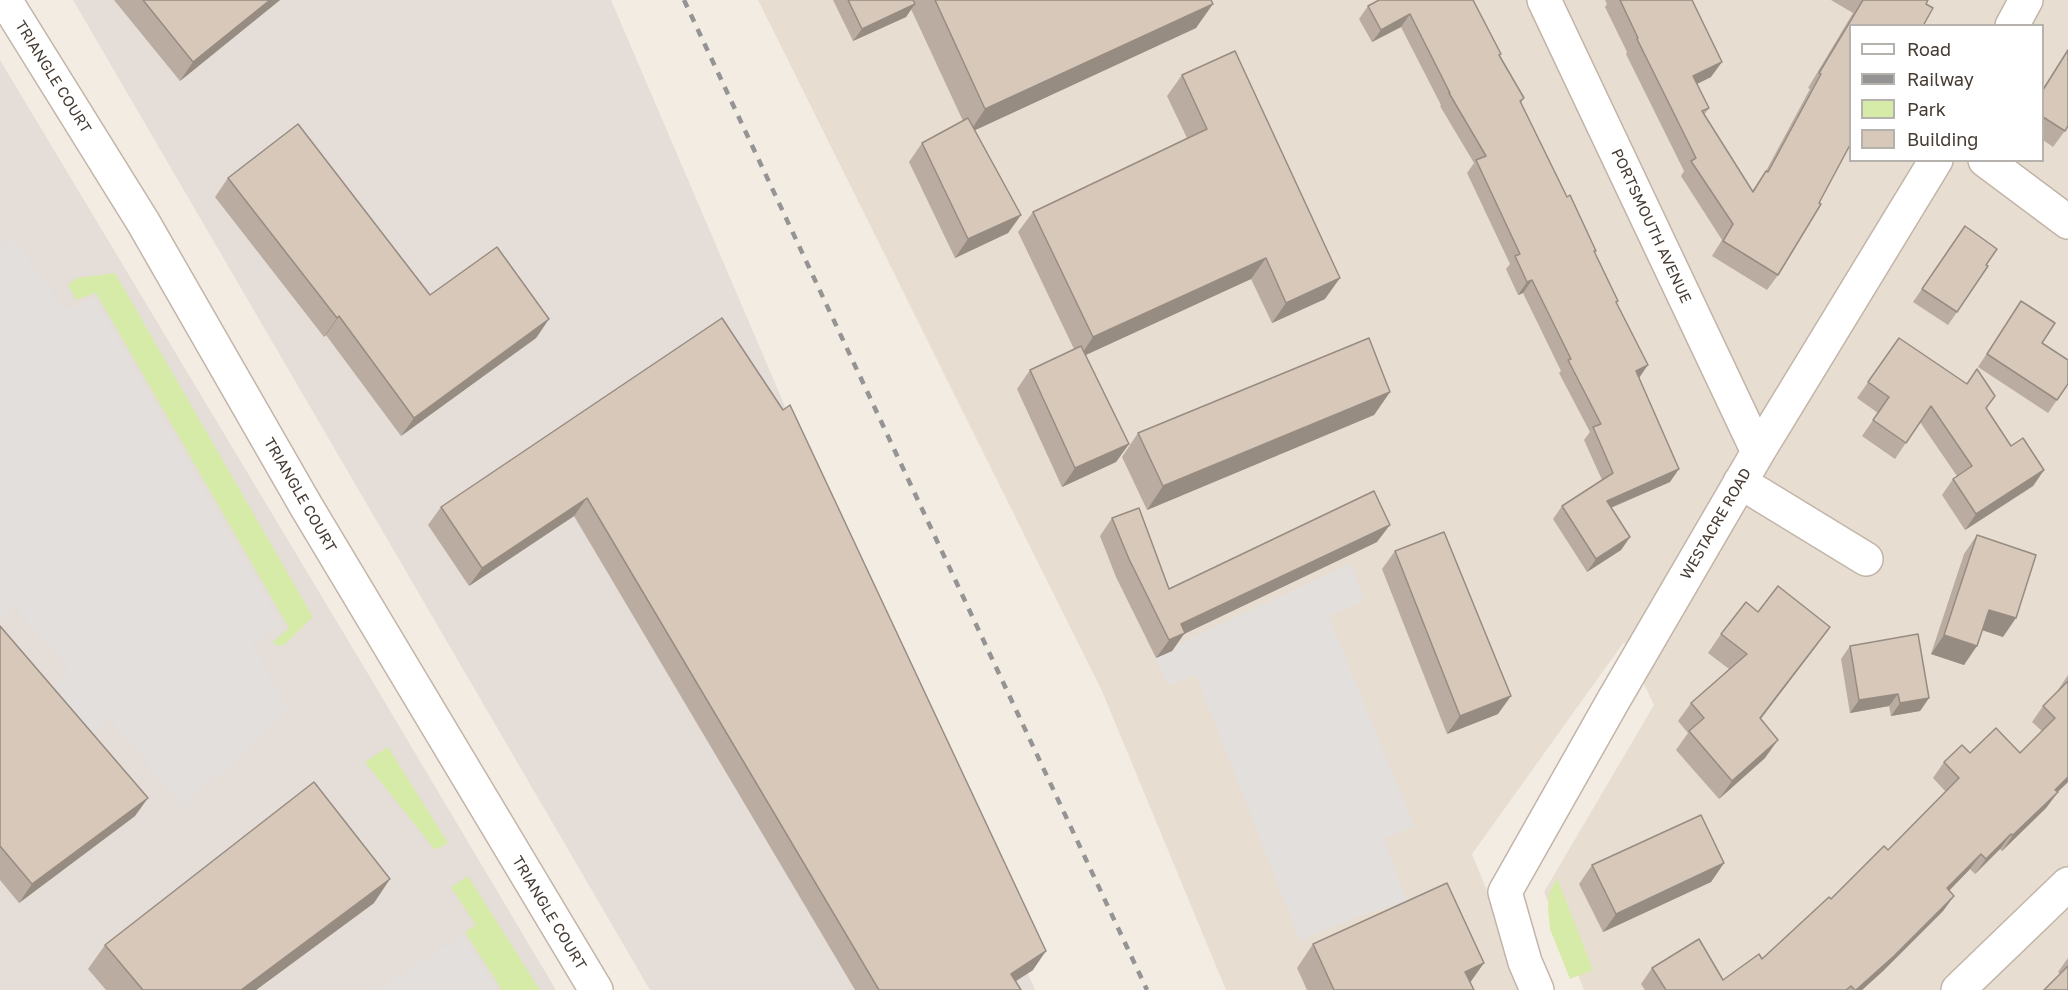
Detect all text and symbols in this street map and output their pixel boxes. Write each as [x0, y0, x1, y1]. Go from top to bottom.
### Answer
street label: TRIANGLE COURT [11, 17, 95, 137]
legend [1849, 24, 2044, 162]
text: Road [1907, 38, 1951, 60]
text: Railway [1907, 68, 1974, 90]
text: Park [1907, 98, 1946, 120]
text: Building [1907, 128, 1978, 150]
street label: PORTSMOUTH AVENUE [1607, 146, 1695, 306]
street label: TRIANGLE COURT [260, 435, 340, 555]
street label: WESTACRE ROAD [1677, 465, 1755, 583]
street label: TRIANGLE COURT [508, 853, 590, 973]

